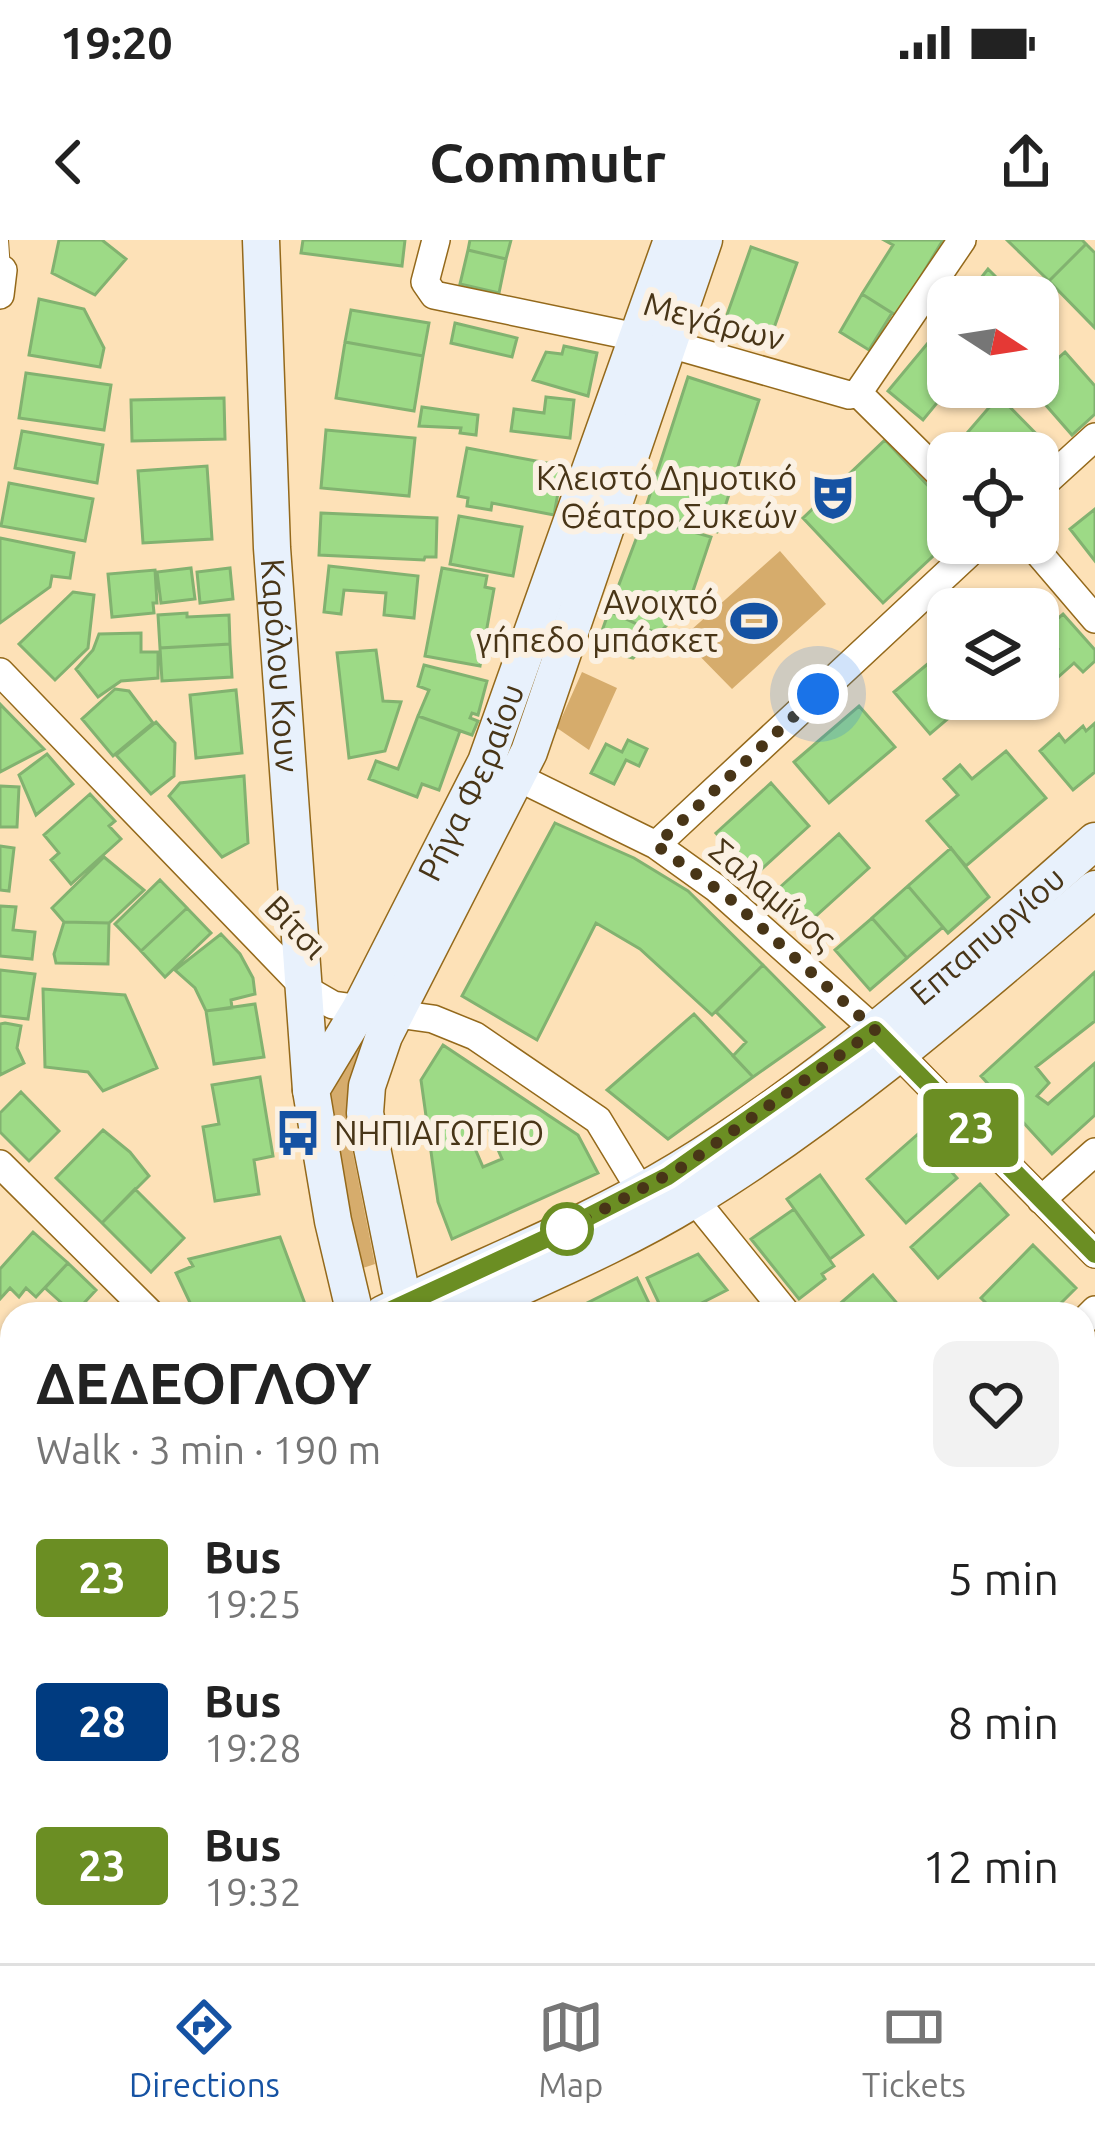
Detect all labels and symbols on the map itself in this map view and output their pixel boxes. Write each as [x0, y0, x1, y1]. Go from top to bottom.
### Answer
north arrow [927, 276, 1059, 408]
street label: Μεγάρων [640, 284, 788, 357]
place label: Κλειστό Δημοτικό Θέατρο Συκεών [536, 459, 797, 534]
theatre icon: Κλειστό Δημοτικό Θέατρο Συκεών [808, 472, 858, 522]
street label: Καρόλου Κουν [255, 557, 307, 774]
place label: Ανοιχτό γήπεδο μπάσκετ [476, 583, 718, 658]
sports icon: Ανοιχτό γήπεδο μπάσκετ [729, 596, 779, 646]
your location [788, 664, 848, 724]
street label: Ρήγα Φεραίου [410, 678, 530, 887]
street label: Σαλαμίνος [702, 830, 844, 958]
street label: Επταπυργίου [902, 858, 1071, 1012]
street label: Βίτσι [258, 888, 335, 966]
line badge: 23 [917, 1089, 1025, 1167]
bus stop icon: ΝΗΠΙΑΓΩΓΕΙΟ [273, 1108, 323, 1158]
place label: ΝΗΠΙΑΓΩΓΕΙΟ [334, 1114, 544, 1151]
unlabelled marker [542, 1204, 592, 1254]

